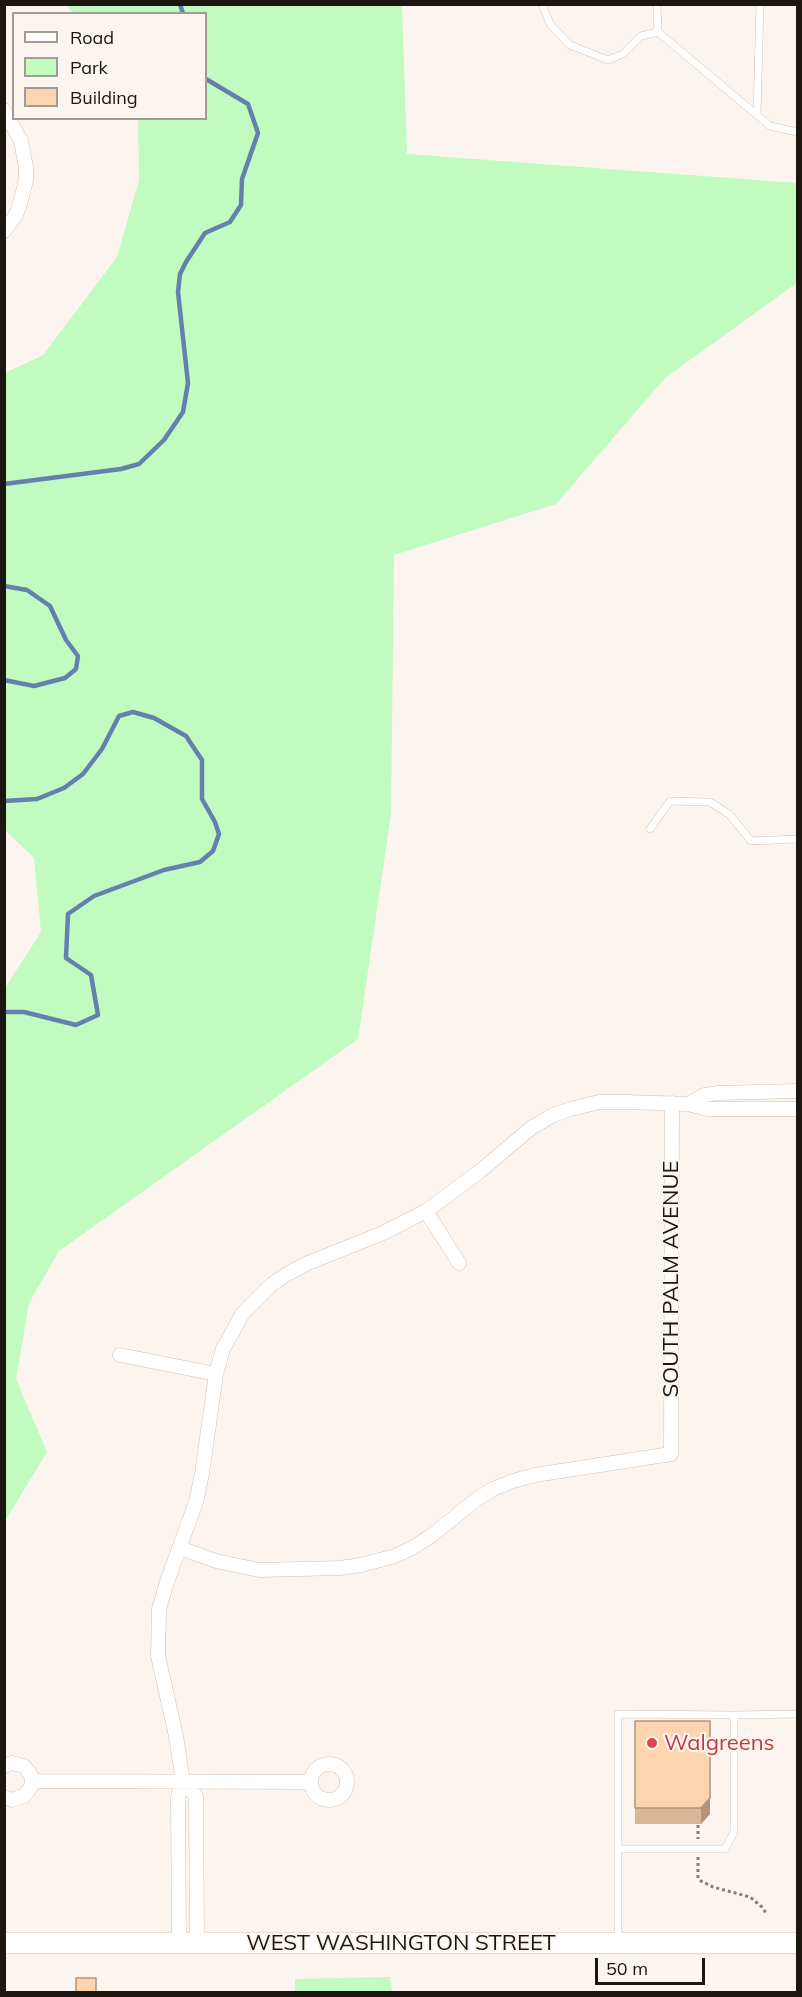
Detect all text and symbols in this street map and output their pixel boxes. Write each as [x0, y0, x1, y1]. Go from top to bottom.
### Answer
legend [12, 12, 207, 120]
text: Road [70, 26, 114, 49]
text: Park [70, 56, 108, 79]
text: Building [70, 86, 138, 109]
street label: SOUTH PALM AVENUE [658, 1161, 684, 1397]
place label: Walgreens [664, 1730, 774, 1756]
marker: Walgreens [645, 1736, 659, 1750]
street label: WEST WASHINGTON STREET [246, 1930, 556, 1956]
scale bar [598, 1946, 708, 1984]
text: 50 m [606, 1957, 648, 1980]

